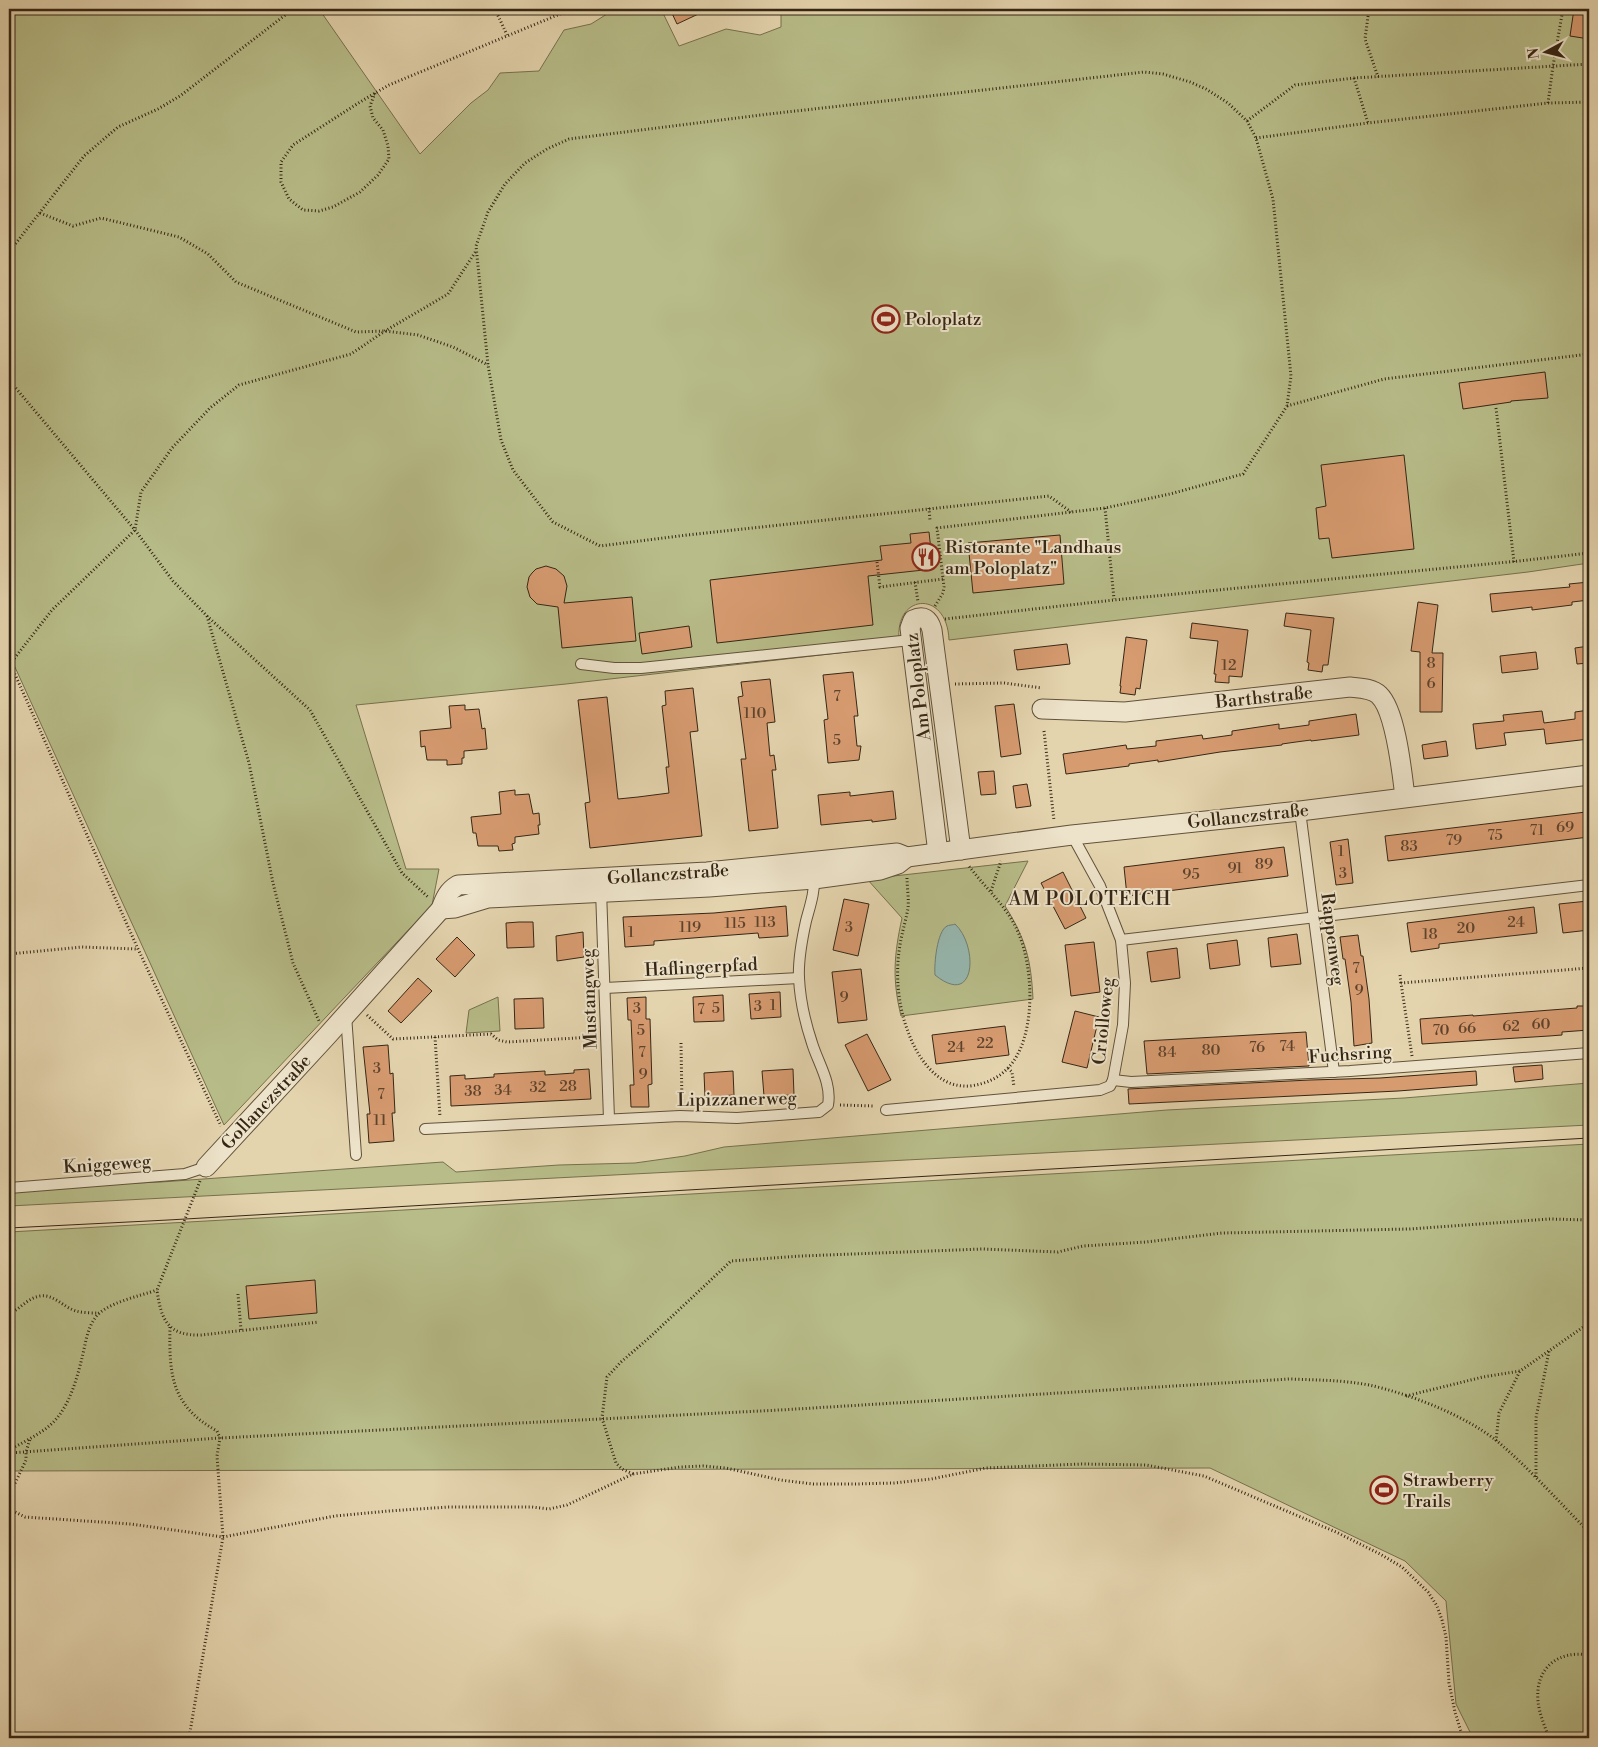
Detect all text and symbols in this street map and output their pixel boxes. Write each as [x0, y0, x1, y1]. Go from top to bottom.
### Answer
north arrow [1520, 28, 1570, 78]
text: N [1524, 47, 1544, 60]
sports icon: Poloplatz [871, 304, 901, 334]
place label: Poloplatz [905, 308, 982, 331]
place label: Ristorante "Landhaus am Poloplatz" [945, 536, 1121, 580]
restaurant icon: Ristorante "Landhaus am Poloplatz" [911, 542, 941, 572]
street label: Am Poloplatz [900, 632, 937, 743]
house number: 8 [1426, 654, 1436, 673]
house number: 12 [1221, 656, 1237, 675]
house number: 6 [1426, 674, 1436, 693]
street label: Barthstraße [1213, 681, 1314, 714]
house number: 7 [833, 687, 841, 706]
house number: 110 [744, 704, 766, 723]
house number: 5 [833, 731, 841, 750]
street label: Gollanczstraße [1186, 799, 1310, 834]
house number: 69 [1556, 818, 1574, 837]
house number: 71 [1530, 821, 1545, 840]
house number: 75 [1487, 826, 1503, 845]
house number: 79 [1446, 831, 1462, 850]
house number: 83 [1400, 837, 1418, 856]
house number: 1 [1338, 842, 1345, 861]
house number: 89 [1255, 855, 1273, 874]
street label: Gollanczstraße [606, 859, 730, 890]
house number: 91 [1227, 859, 1243, 878]
house number: 3 [1339, 864, 1347, 883]
house number: 95 [1182, 865, 1200, 884]
district label: AM POLOTEICH [1007, 887, 1172, 911]
street label: Rappenweg [1315, 891, 1350, 987]
house number: 113 [754, 913, 776, 932]
house number: 24 [1507, 913, 1525, 932]
house number: 115 [724, 914, 746, 933]
house number: 119 [679, 918, 701, 937]
house number: 3 [845, 918, 853, 937]
house number: 20 [1457, 919, 1475, 938]
house number: 1 [628, 923, 635, 942]
house number: 18 [1422, 925, 1438, 944]
street label: Mustangweg [576, 948, 603, 1050]
street label: Haflingerpfad [644, 953, 759, 982]
house number: 7 [1352, 959, 1360, 978]
street label: Criolloweg [1087, 976, 1120, 1066]
house number: 9 [1354, 981, 1364, 1000]
house number: 9 [839, 988, 849, 1007]
house number: 1 [770, 996, 777, 1015]
house number: 3 [754, 997, 762, 1016]
house number: 3 [633, 999, 641, 1018]
house number: 5 [712, 999, 720, 1018]
house number: 7 [697, 1000, 705, 1019]
house number: 60 [1531, 1015, 1551, 1034]
house number: 62 [1502, 1017, 1520, 1036]
house number: 66 [1458, 1019, 1476, 1038]
house number: 5 [637, 1021, 645, 1040]
house number: 70 [1432, 1021, 1450, 1040]
house number: 22 [976, 1034, 994, 1053]
house number: 74 [1279, 1037, 1295, 1056]
house number: 24 [947, 1038, 965, 1057]
house number: 76 [1249, 1038, 1265, 1057]
street label: Fuchsring [1308, 1040, 1393, 1069]
house number: 80 [1201, 1041, 1221, 1060]
house number: 7 [638, 1043, 646, 1062]
house number: 84 [1158, 1043, 1176, 1062]
street label: Gollanczstraße [216, 1050, 316, 1155]
house number: 3 [373, 1059, 381, 1078]
house number: 9 [638, 1065, 648, 1084]
house number: 28 [559, 1077, 577, 1096]
house number: 32 [530, 1078, 546, 1097]
house number: 34 [494, 1081, 512, 1100]
house number: 38 [464, 1082, 482, 1101]
house number: 7 [377, 1085, 385, 1104]
street label: Lipizzanerweg [677, 1087, 798, 1112]
house number: 11 [373, 1111, 387, 1130]
street label: Kniggeweg [62, 1150, 152, 1179]
place label: Strawberry Trails [1403, 1469, 1494, 1513]
sports icon: Strawberry Trails [1369, 1475, 1399, 1505]

